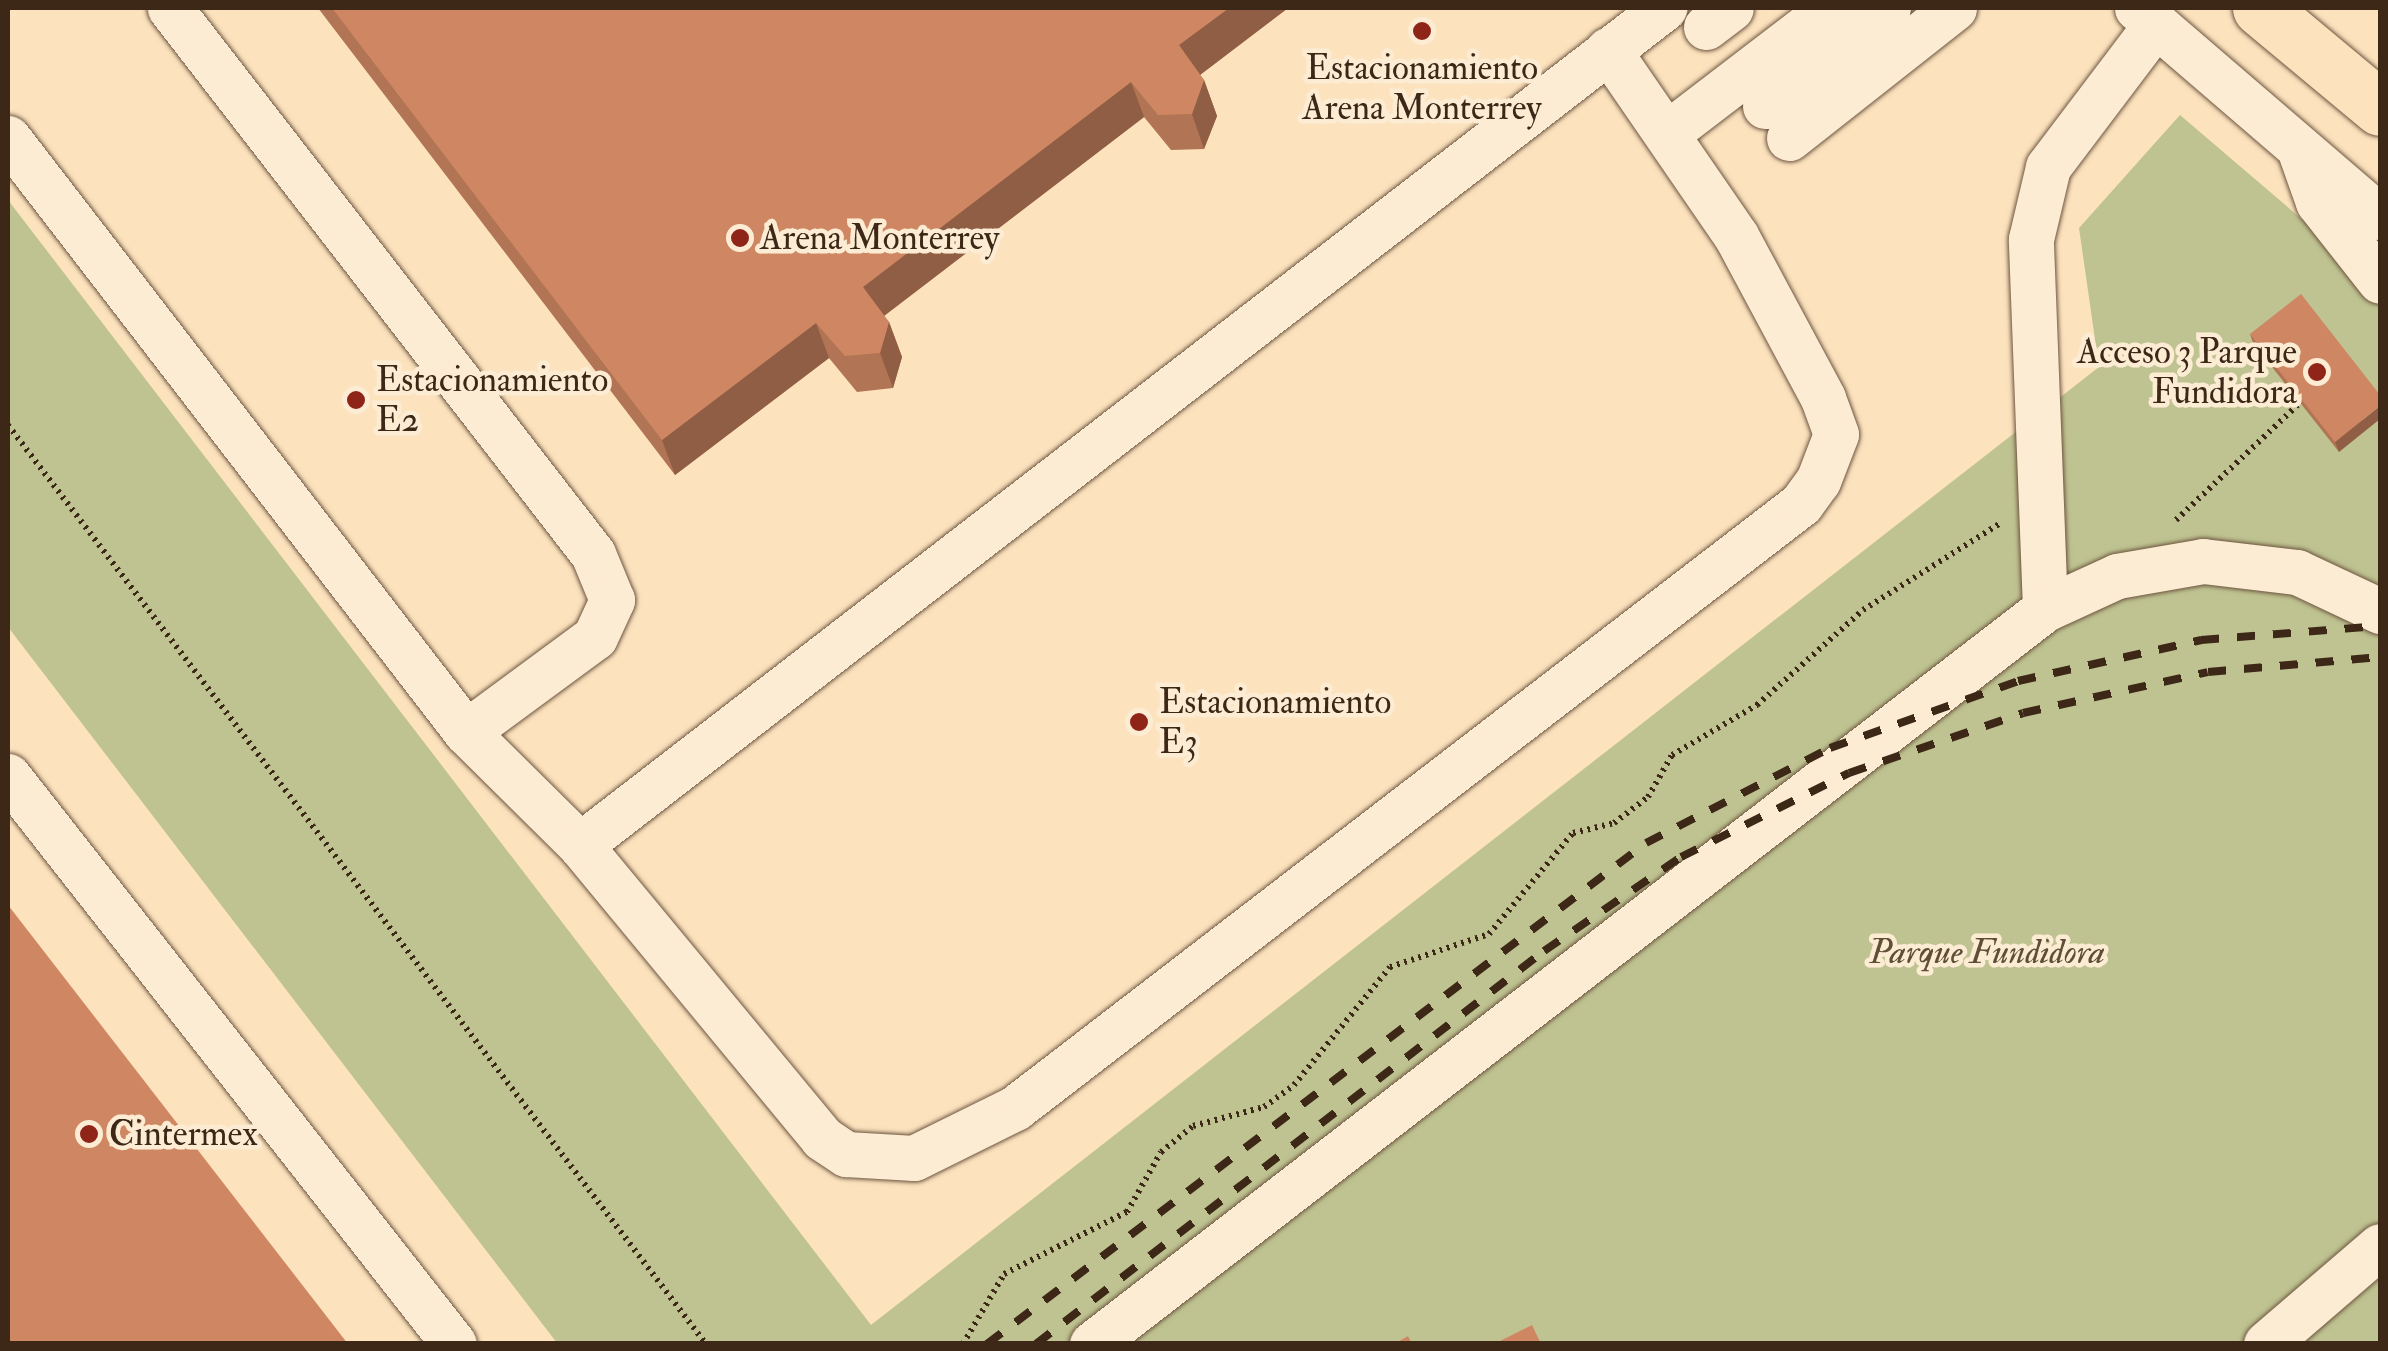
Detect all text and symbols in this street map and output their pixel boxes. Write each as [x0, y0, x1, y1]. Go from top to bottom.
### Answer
marker: Estacionamiento Arena Monterrey [1411, 20, 1433, 42]
place label: Estacionamiento Arena Monterrey [1302, 47, 1542, 129]
place label: Arena Monterrey [760, 217, 999, 259]
marker: Arena Monterrey [729, 227, 751, 249]
place label: Acceso 3 Parque Fundidora [2077, 331, 2297, 413]
place label: Estacionamiento E2 [376, 359, 608, 441]
marker: Acceso 3 Parque Fundidora [2306, 361, 2328, 383]
marker: Estacionamiento E2 [345, 389, 367, 411]
place label: Estacionamiento E3 [1159, 681, 1391, 763]
marker: Estacionamiento E3 [1128, 711, 1150, 733]
park label: Parque Fundidora [1869, 931, 2105, 973]
place label: Cintermex [109, 1113, 258, 1155]
marker: Cintermex [78, 1123, 100, 1145]

